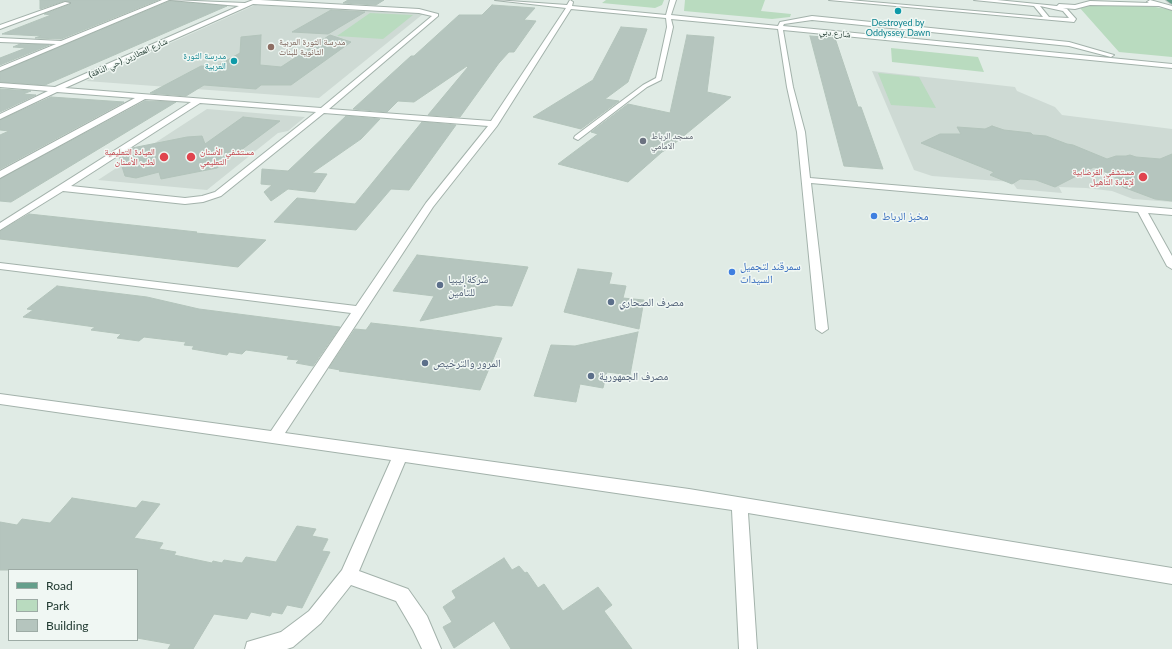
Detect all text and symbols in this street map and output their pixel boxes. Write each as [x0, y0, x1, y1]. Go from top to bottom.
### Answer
marker: Destroyed by Oddyssey Dawn [893, 6, 903, 16]
place label: Destroyed by Oddyssey Dawn [866, 18, 930, 39]
street label: شارع دبي [819, 26, 851, 40]
street label: شارع العطارين (حي الناقة) [87, 36, 169, 80]
place label: مدرسة الثورة العربية الثانوية للبنات [279, 37, 345, 58]
marker: مدرسة الثورة العربية الثانوية للبنات [266, 42, 276, 52]
place label: مدرسة الثورة العربية [183, 51, 226, 72]
marker: مدرسة الثورة العربية [229, 56, 239, 66]
place label: مسجد الرباط الامامي [651, 131, 693, 152]
marker: مسجد الرباط الامامي [638, 136, 648, 146]
place label: العيادة التعليمية لطب الأسنان [105, 147, 155, 168]
place label: مستشفي الأسنان التعليمي [200, 147, 254, 168]
marker: العيادة التعليمية لطب الأسنان [158, 151, 170, 163]
marker: مستشفي الأسنان التعليمي [185, 151, 197, 163]
place label: مستشفي القرضابية لإعادة التأهيل [1072, 167, 1134, 188]
marker: مستشفي القرضابية لإعادة التأهيل [1137, 171, 1149, 183]
place label: مخبز الرباط [882, 209, 928, 223]
marker: مخبز الرباط [869, 211, 879, 221]
place label: سمرقند لتجميل السيدات [740, 259, 801, 285]
marker: سمرقند لتجميل السيدات [727, 267, 737, 277]
place label: شركة ليبيا للتأمين [448, 272, 488, 298]
marker: شركة ليبيا للتأمين [435, 280, 445, 290]
place label: مصرف الصحاري [619, 295, 684, 309]
marker: مصرف الصحاري [606, 297, 616, 307]
place label: المرور والترخيص [433, 356, 501, 370]
marker: المرور والترخيص [420, 358, 430, 368]
place label: مصرف الجمهورية [599, 369, 668, 383]
marker: مصرف الجمهورية [586, 371, 596, 381]
legend [8, 569, 138, 641]
text: Road [46, 578, 73, 593]
text: Park [46, 598, 69, 613]
text: Building [46, 618, 89, 633]

